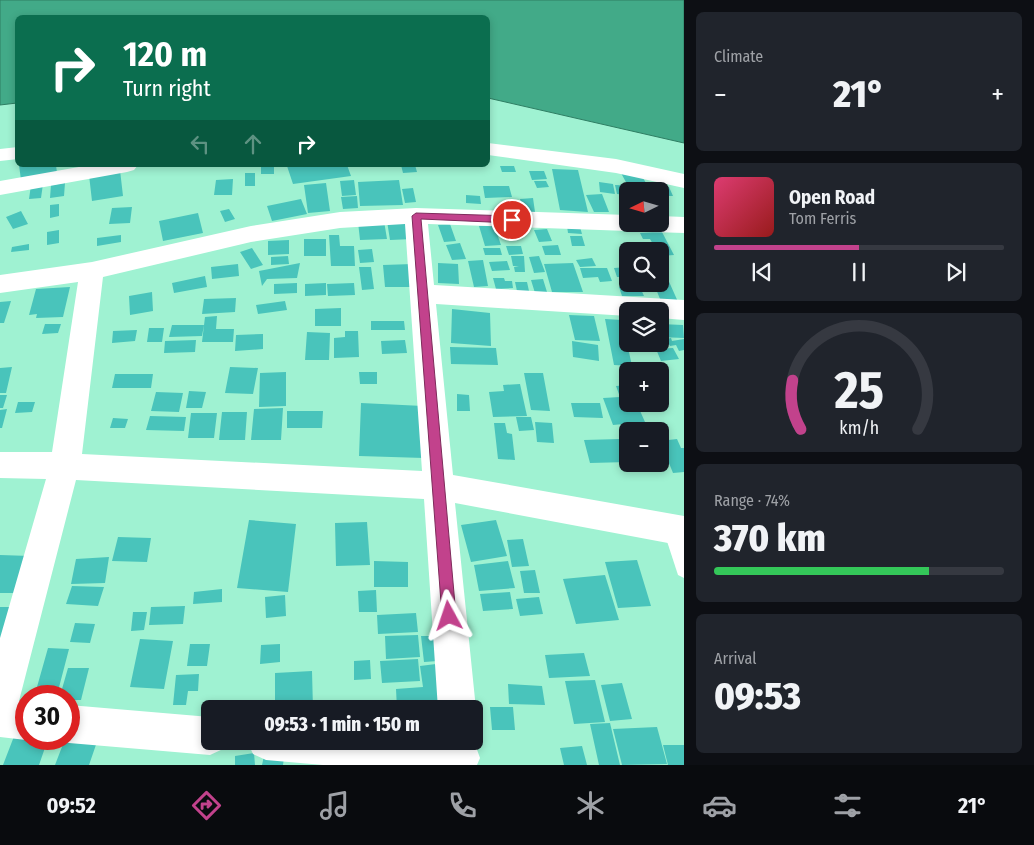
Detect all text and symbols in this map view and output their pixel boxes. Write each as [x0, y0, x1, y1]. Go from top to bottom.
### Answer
text: 120 m [123, 33, 207, 75]
icon: right [40, 35, 105, 100]
text: Climate [714, 47, 763, 66]
text: 21° [833, 71, 885, 117]
text: Turn right [123, 75, 211, 102]
text: − [714, 78, 727, 111]
text: + [991, 78, 1004, 111]
icon: left [186, 130, 214, 158]
icon: ahead [239, 130, 267, 158]
icon: right [292, 130, 320, 158]
north arrow [619, 182, 669, 232]
map controls [619, 182, 669, 472]
text: Open Road [789, 186, 875, 209]
pin [491, 199, 533, 241]
icon: arrive [498, 206, 526, 234]
text: Tom Ferris [789, 209, 856, 228]
button: search [619, 242, 669, 292]
icon: previous [748, 258, 776, 286]
icon: pause [845, 258, 873, 286]
icon: next [942, 258, 970, 286]
button: layers [619, 302, 669, 352]
text: 25 [833, 359, 884, 422]
button: + [619, 362, 669, 412]
text: km/h [839, 417, 879, 439]
button: − [619, 422, 669, 472]
text: Range · 74% [714, 491, 790, 510]
text: 370 km [714, 515, 826, 561]
position arrow [422, 589, 474, 641]
text: Arrival [714, 649, 756, 668]
text: 09:53 [714, 673, 801, 719]
speed limit sign: 30 [15, 685, 80, 750]
text: 09:53 · 1 min · 150 m [264, 713, 420, 736]
icon: directions [189, 788, 224, 823]
icon: music [317, 788, 352, 823]
icon: phone [445, 788, 480, 823]
icon: climate [573, 788, 608, 823]
icon: car [702, 788, 737, 823]
icon: filters [830, 788, 865, 823]
text: 09:52 [47, 792, 96, 819]
text: 21° [958, 792, 987, 819]

